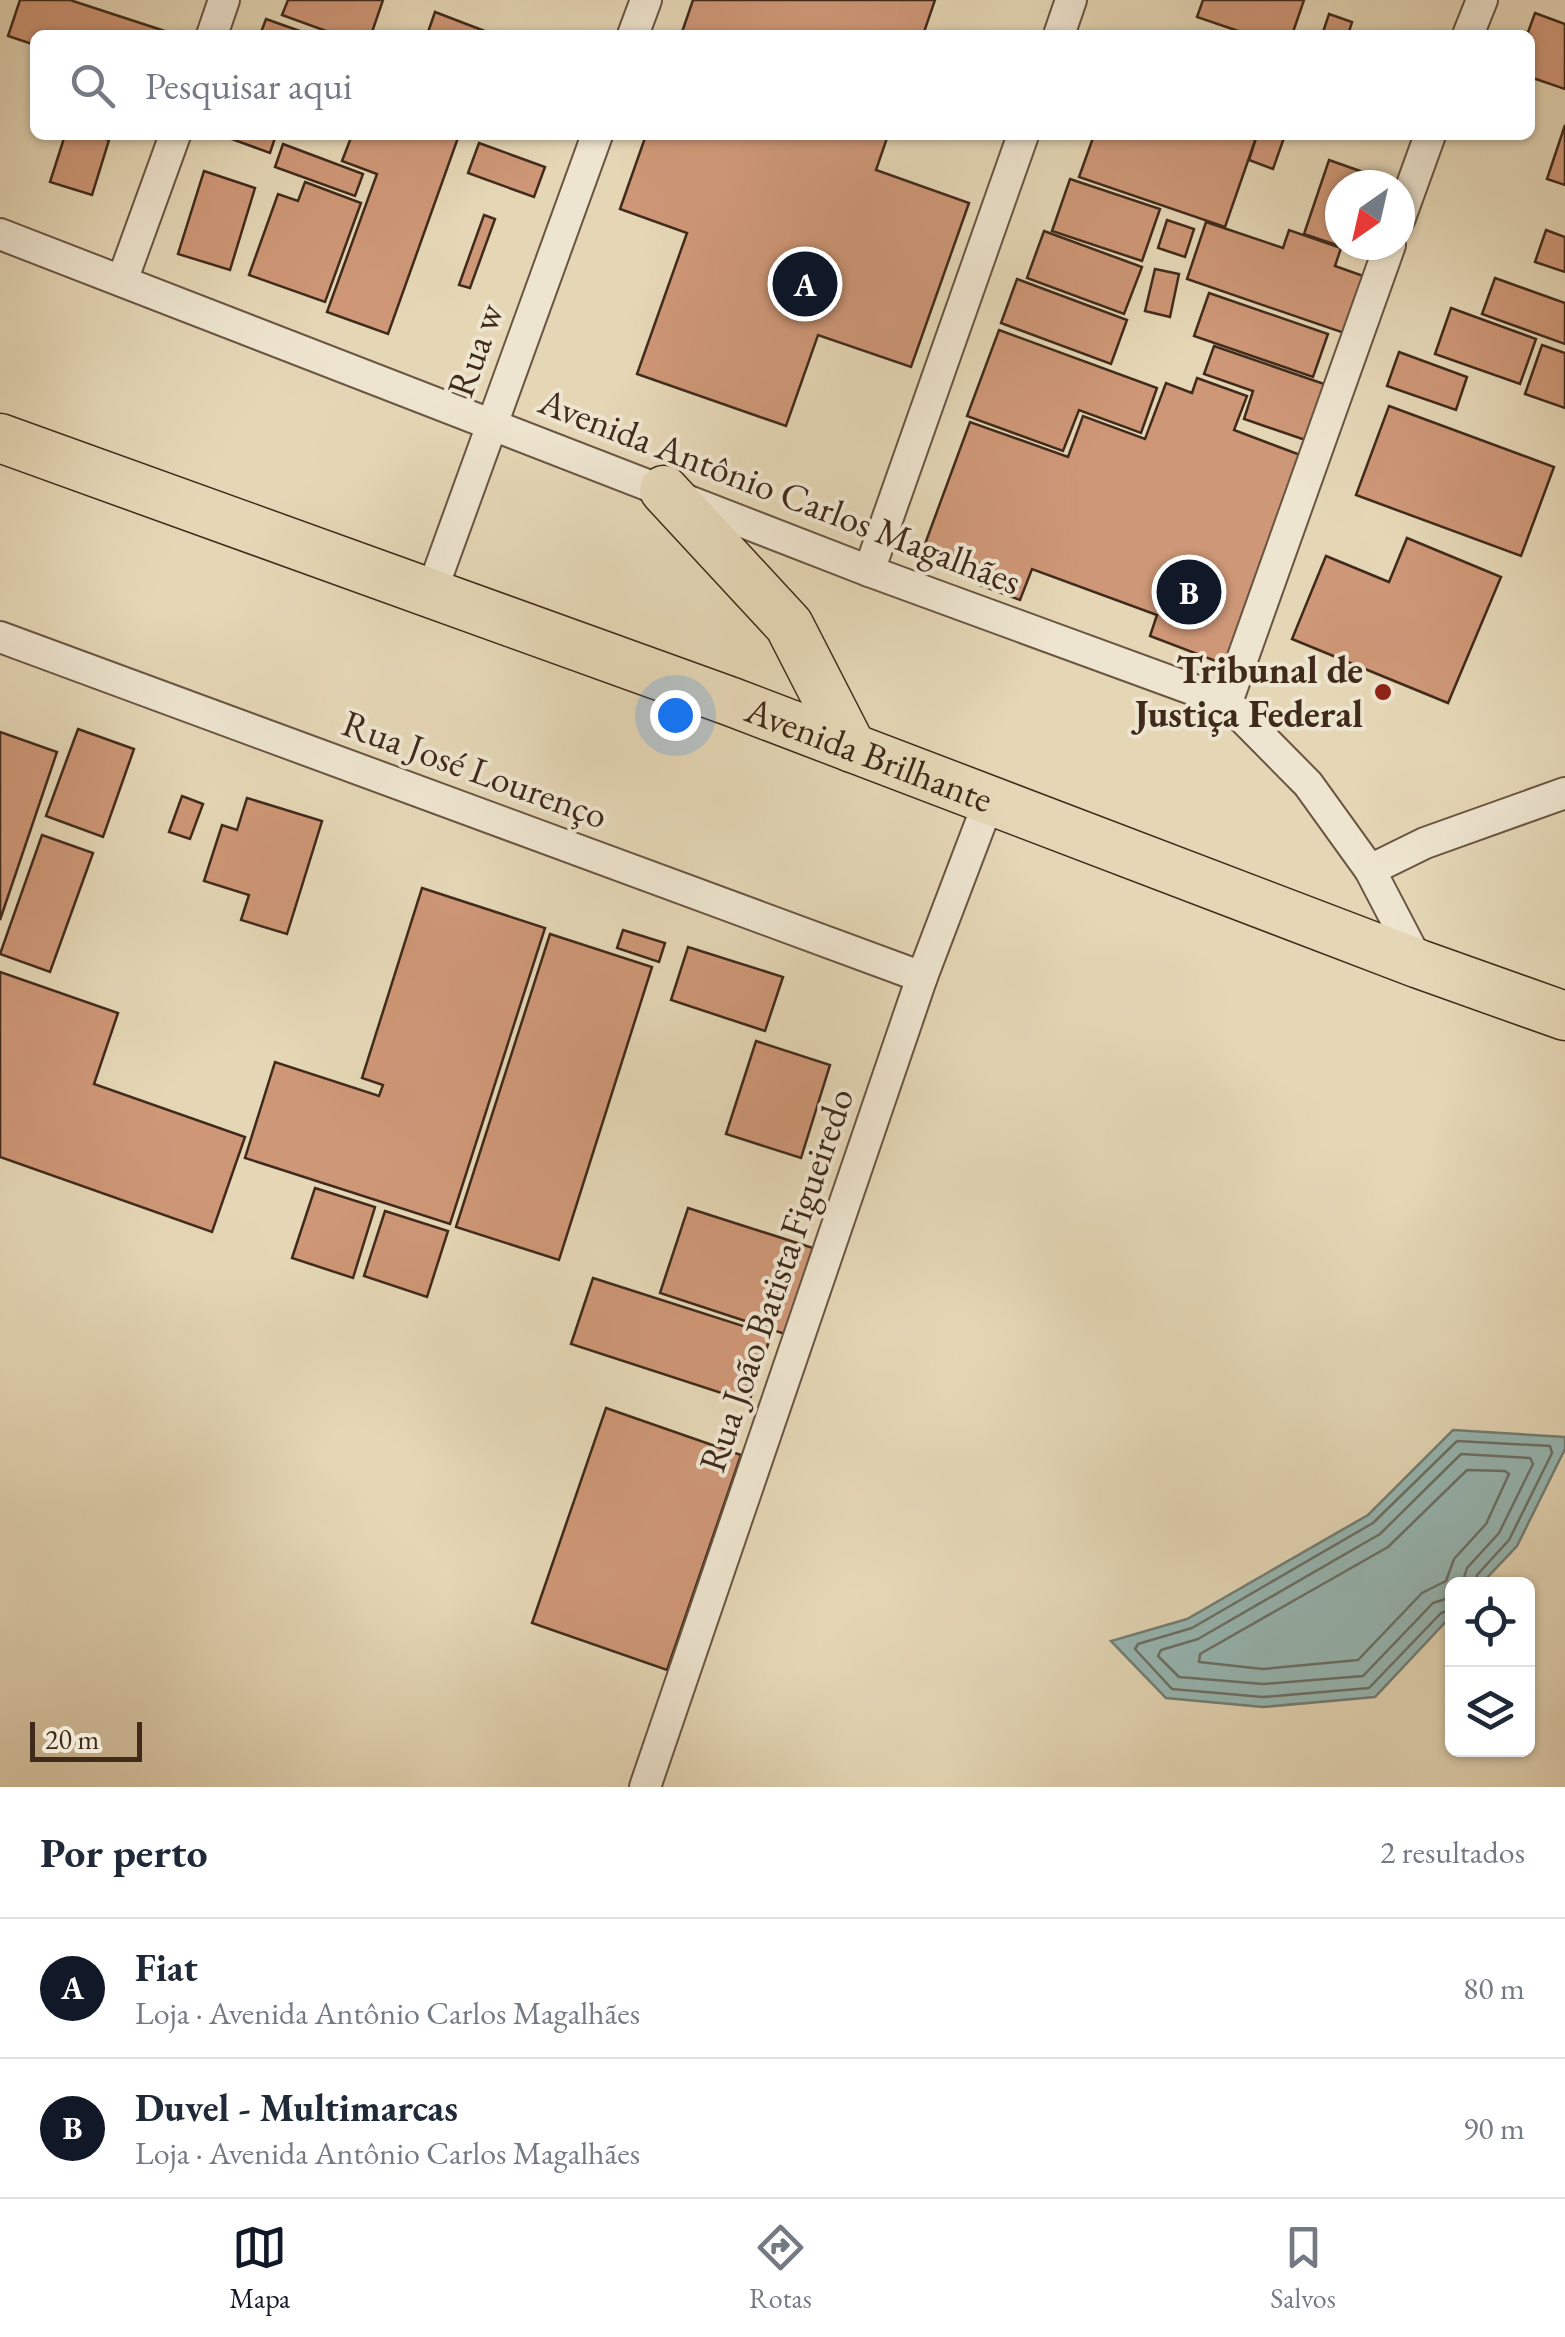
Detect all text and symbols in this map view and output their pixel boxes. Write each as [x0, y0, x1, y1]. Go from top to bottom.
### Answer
search box [30, 30, 1535, 140]
icon: search [65, 58, 120, 113]
text: Pesquisar aqui [145, 61, 352, 110]
north arrow [1325, 170, 1415, 260]
pin: A [772, 246, 838, 322]
street label: Rua w [435, 295, 514, 403]
street label: Avenida Antônio Carlos Magalhães [531, 376, 1028, 605]
pin: B [1156, 554, 1222, 630]
place label: Tribunal de Justiça Federal [1130, 645, 1363, 738]
marker: Tribunal de Justiça Federal [1372, 681, 1394, 703]
street label: Avenida Brilhante [738, 684, 1000, 823]
your location [650, 690, 701, 741]
street label: Rua José Lourenço [336, 698, 614, 839]
street label: Rua João Batista Figueiredo [687, 1081, 864, 1478]
map controls [1445, 1577, 1535, 1757]
button: locate [1445, 1577, 1535, 1667]
button: layers [1445, 1667, 1535, 1757]
scale bar [30, 1717, 142, 1762]
text: 20 m [45, 1721, 99, 1757]
text: Por perto [40, 1825, 208, 1880]
text: 2 resultados [1380, 1831, 1525, 1873]
text: Fiat [135, 1943, 198, 1992]
text: A [61, 1967, 84, 2009]
text: 80 m [1463, 1967, 1525, 2009]
text: Loja · Avenida Antônio Carlos Magalhães [135, 1992, 640, 2034]
text: Duvel - Multimarcas [135, 2083, 458, 2132]
text: B [62, 2107, 83, 2149]
text: 90 m [1463, 2107, 1525, 2149]
text: Loja · Avenida Antônio Carlos Magalhães [135, 2132, 640, 2174]
tab: Mapa [229, 2220, 290, 2316]
tab: Rotas [749, 2220, 812, 2316]
tab: Salvos [1270, 2220, 1336, 2316]

